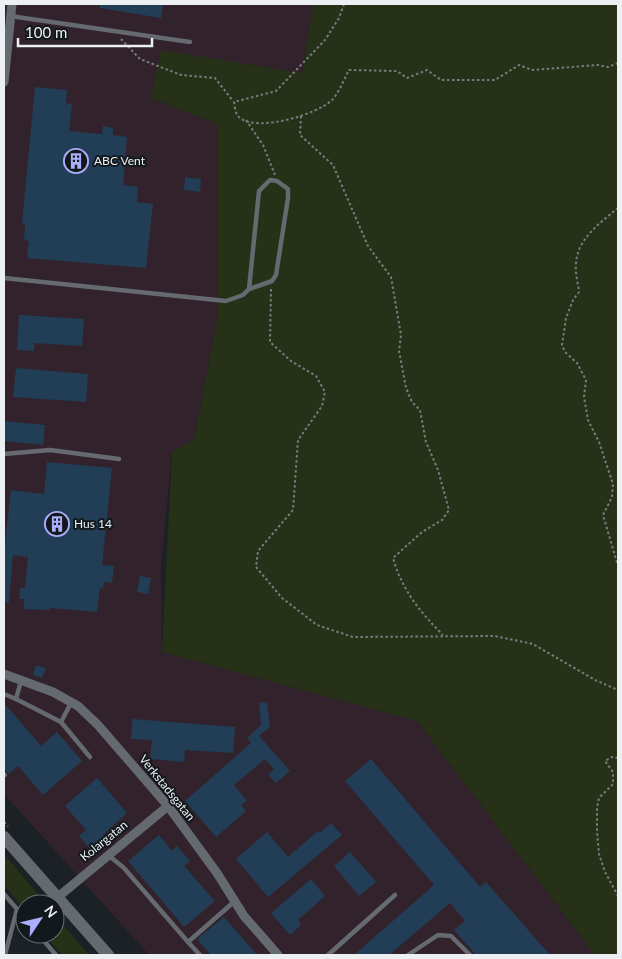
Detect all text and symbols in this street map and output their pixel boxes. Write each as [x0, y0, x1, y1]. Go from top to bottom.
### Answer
scale bar [18, 15, 151, 47]
text: 100 m [25, 23, 67, 41]
building icon: ABC Vent [63, 148, 89, 174]
place label: ABC Vent [94, 153, 146, 168]
building icon: Hus 14 [44, 511, 70, 537]
place label: Hus 14 [74, 516, 112, 531]
street label: Verkstadsgatan [136, 752, 199, 824]
street label: Kolargatan [77, 817, 130, 864]
north arrow [15, 894, 65, 944]
text: N [41, 902, 61, 921]

